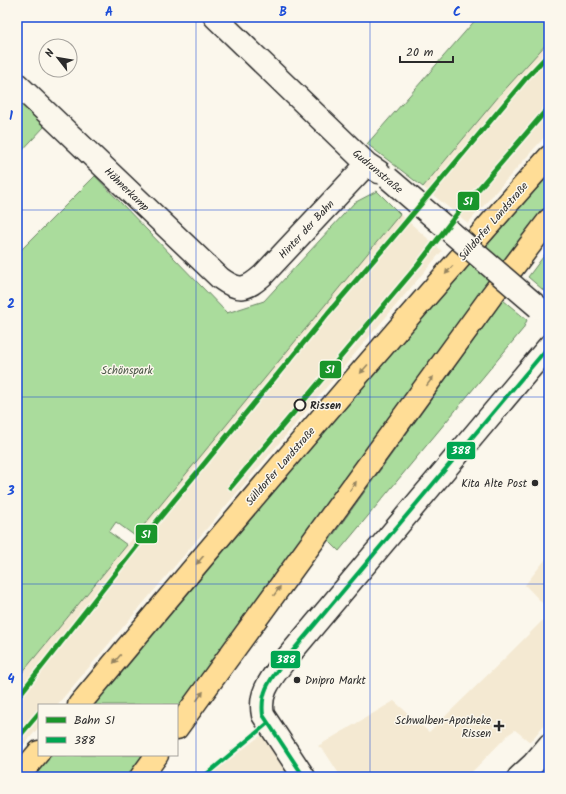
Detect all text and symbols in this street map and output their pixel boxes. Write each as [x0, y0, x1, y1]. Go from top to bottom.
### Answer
text: A [105, 2, 113, 23]
text: B [279, 2, 287, 23]
text: C [453, 2, 461, 23]
north arrow [38, 38, 78, 78]
scale bar [400, 38, 453, 64]
text: 20 m [406, 43, 434, 62]
text: N [41, 46, 60, 61]
text: 1 [9, 106, 13, 127]
street label: Gudrunstraße [348, 145, 407, 198]
street label: Höhnerkamp [100, 163, 154, 217]
street label: Sülldorfer Landstraße [454, 178, 533, 265]
line badge: S1 [457, 191, 480, 211]
text: S1 [463, 193, 473, 211]
street label: Hinter der Bahn [274, 196, 339, 263]
one-way arrow [445, 265, 454, 276]
text: 2 [7, 294, 15, 315]
line badge: S1 [319, 360, 342, 379]
text: S1 [325, 361, 335, 379]
park label: Schönspark [101, 362, 154, 380]
one-way arrow [360, 363, 369, 374]
one-way arrow [426, 376, 434, 386]
place label: Rissen [310, 397, 341, 415]
marker: Rissen [293, 398, 307, 412]
street label: Sülldorfer Landstraße [241, 423, 320, 510]
line badge: 388 [446, 441, 476, 460]
text: 388 [451, 442, 471, 460]
place label: Kita Alte Post [461, 475, 528, 493]
marker: Kita Alte Post [530, 478, 540, 488]
text: 3 [6, 481, 15, 502]
one-way arrow [349, 481, 357, 491]
line badge: S1 [135, 524, 158, 544]
text: S1 [141, 526, 151, 544]
one-way arrow [196, 554, 205, 565]
one-way arrow [272, 586, 280, 596]
line badge: 388 [270, 650, 301, 669]
text: 388 [276, 651, 296, 669]
one-way arrow [112, 654, 121, 665]
text: 4 [7, 669, 15, 690]
place label: Dnipro Markt [305, 672, 367, 690]
marker: Dnipro Markt [292, 675, 302, 685]
one-way arrow [196, 691, 204, 701]
legend [38, 704, 178, 756]
text: Bahn S1 [74, 711, 115, 730]
place label: Schwalben-Apotheke Rissen [395, 712, 491, 743]
marker: Schwalben-Apotheke Rissen [494, 721, 504, 731]
text: 388 [74, 731, 96, 750]

